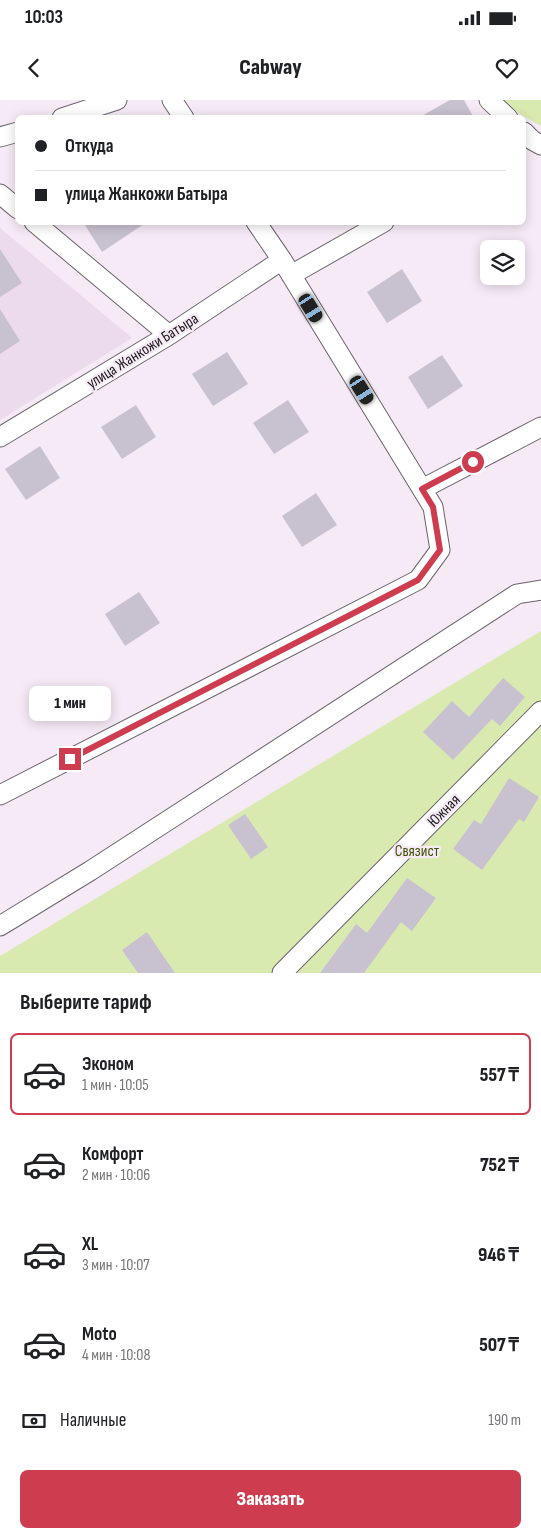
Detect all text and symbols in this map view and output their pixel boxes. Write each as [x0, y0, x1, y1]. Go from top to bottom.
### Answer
text: 10:03 [25, 6, 63, 29]
icon: back [20, 54, 48, 82]
text: Cabway [239, 54, 302, 81]
icon: heart [493, 54, 521, 82]
text: Откуда [65, 135, 114, 158]
text: улица Жанкожи Батыра [65, 183, 228, 206]
map controls [480, 240, 525, 285]
button: layers [480, 240, 525, 285]
car [296, 291, 325, 325]
street label: улица Жанкожи Батыра [83, 309, 202, 393]
car [347, 373, 376, 407]
route start [462, 451, 484, 473]
callout: 1 мин [29, 686, 111, 722]
text: 1 мин [54, 694, 86, 713]
route end [59, 748, 81, 770]
street label: Южная [424, 791, 464, 831]
park label: Связист [395, 842, 440, 861]
text: Выберите тариф [20, 989, 152, 1016]
icon: car [22, 1052, 67, 1097]
text: Эконом [82, 1053, 134, 1076]
text: 557 ₸ [480, 1064, 519, 1087]
text: 1 мин · 10:05 [82, 1076, 149, 1095]
icon: car [22, 1142, 67, 1187]
text: Комфорт [82, 1143, 144, 1166]
text: 752 ₸ [480, 1154, 519, 1177]
text: 2 мин · 10:06 [82, 1166, 150, 1185]
icon: car [22, 1232, 67, 1277]
text: XL [82, 1233, 98, 1256]
text: 946 ₸ [478, 1244, 519, 1267]
text: 3 мин · 10:07 [82, 1256, 150, 1275]
icon: car [22, 1322, 67, 1367]
text: Moto [82, 1323, 117, 1346]
text: 507 ₸ [479, 1334, 519, 1357]
text: 4 мин · 10:08 [82, 1346, 150, 1365]
icon: cash [20, 1407, 48, 1435]
text: Наличные [60, 1409, 126, 1432]
text: 190 m [488, 1411, 521, 1430]
button: Заказать [20, 1470, 521, 1528]

